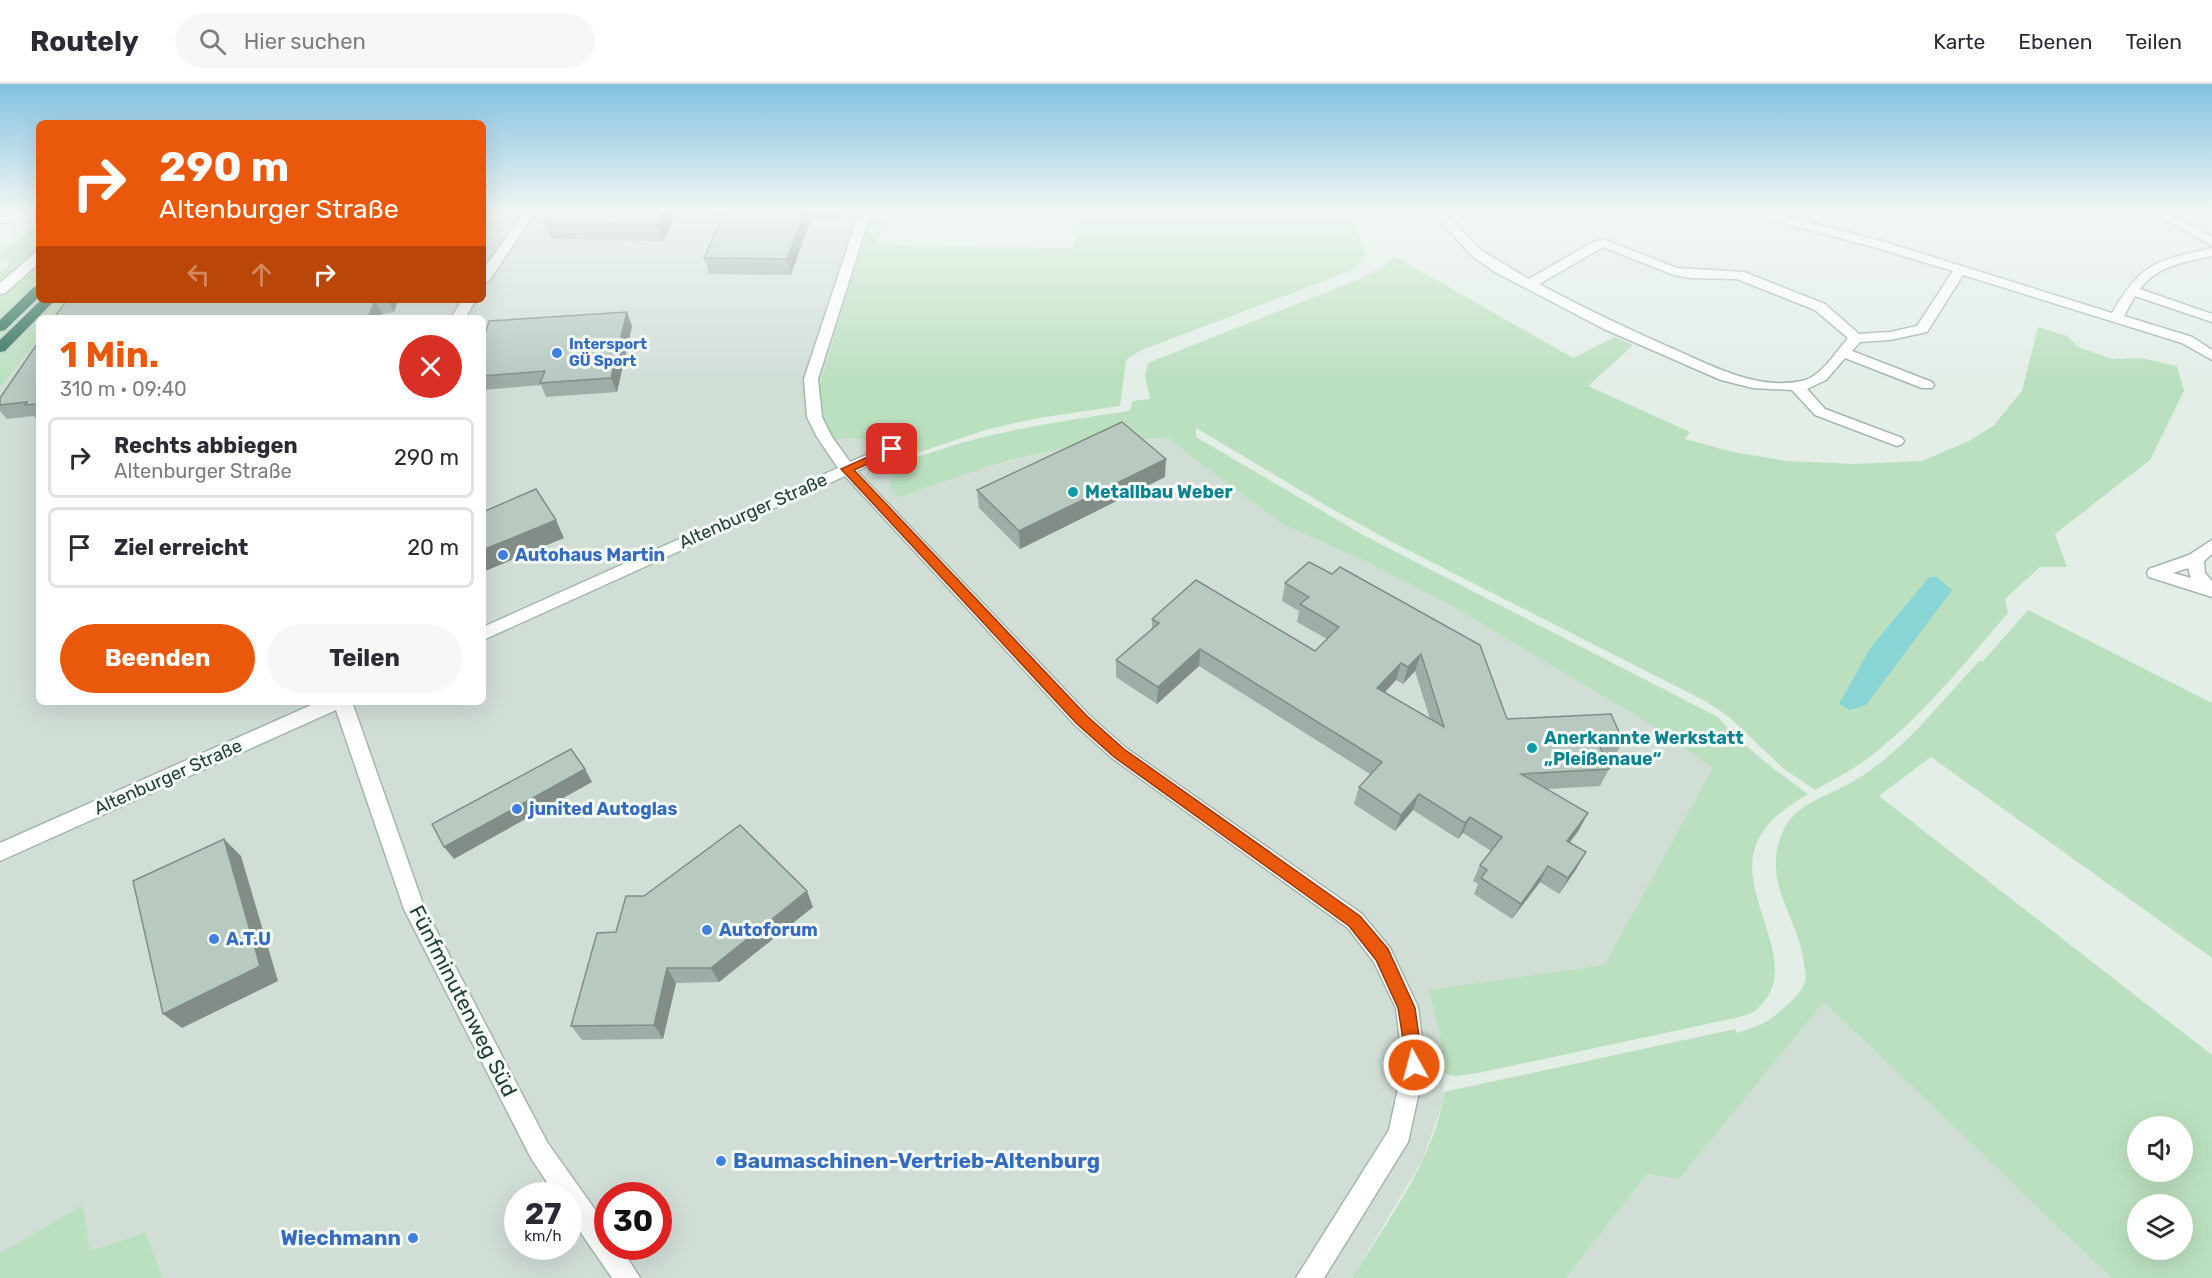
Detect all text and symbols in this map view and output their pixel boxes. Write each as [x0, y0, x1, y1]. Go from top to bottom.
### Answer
search box [175, 14, 595, 68]
text: Routely [30, 25, 139, 58]
icon: search [196, 25, 229, 58]
text: Hier suchen [244, 28, 366, 55]
text: Karte [1933, 29, 1985, 54]
text: Ebenen [2018, 29, 2092, 54]
text: Teilen [2125, 29, 2182, 54]
text: 290 m [159, 142, 289, 192]
icon: right [60, 144, 138, 222]
text: Altenburger Straße [159, 193, 399, 225]
icon: left [182, 258, 215, 291]
icon: ahead [245, 258, 278, 291]
icon: right [308, 258, 341, 291]
text: 1 Min. [60, 333, 159, 376]
button: close [399, 335, 462, 398]
place label: Intersport GÜ Sport [569, 335, 647, 370]
marker: Intersport GÜ Sport [550, 346, 564, 360]
text: 310 m · 09:40 [60, 377, 187, 401]
pin [866, 423, 917, 474]
text: Rechts abbiegen [114, 432, 298, 459]
icon: arrive [875, 432, 908, 465]
icon: right [63, 441, 96, 474]
text: 290 m [394, 444, 459, 471]
text: Altenburger Straße [114, 459, 292, 483]
street label: Altenburger Straße [675, 468, 831, 554]
place label: Metallbau Weber [1085, 481, 1233, 503]
marker: Metallbau Weber [1066, 485, 1080, 499]
icon: arrive [63, 531, 96, 564]
text: Ziel erreicht [114, 534, 248, 561]
text: 20 m [407, 534, 459, 561]
place label: Autohaus Martin [515, 544, 665, 566]
marker: Autohaus Martin [496, 548, 510, 562]
button: Beenden [60, 624, 255, 693]
button: Teilen [267, 624, 462, 693]
place label: Anerkannte Werkstatt „Pleißenaue“ [1544, 727, 1744, 770]
street label: Altenburger Straße [90, 734, 246, 820]
marker: Anerkannte Werkstatt „Pleißenaue“ [1525, 741, 1539, 755]
place label: junited Autoglas [528, 798, 677, 820]
marker: junited Autoglas [510, 802, 524, 816]
street label: Fünfminutenweg Süd [404, 901, 523, 1101]
place label: Autoforum [719, 919, 818, 941]
marker: Autoforum [700, 923, 714, 937]
place label: A.T.U [226, 928, 271, 950]
marker: A.T.U [207, 932, 221, 946]
position arrow [1382, 1033, 1446, 1097]
map controls [2127, 1116, 2193, 1260]
button: sound [2127, 1116, 2193, 1182]
place label: Baumaschinen-Vertrieb-Altenburg [733, 1148, 1100, 1173]
marker: Baumaschinen-Vertrieb-Altenburg [714, 1154, 728, 1168]
speed limit sign: 30 [594, 1182, 672, 1260]
button: layers [2127, 1194, 2193, 1260]
text: 27 [525, 1196, 561, 1232]
place label: Wiechmann [280, 1225, 401, 1250]
text: km/h [524, 1227, 562, 1245]
marker: Wiechmann [406, 1231, 420, 1245]

